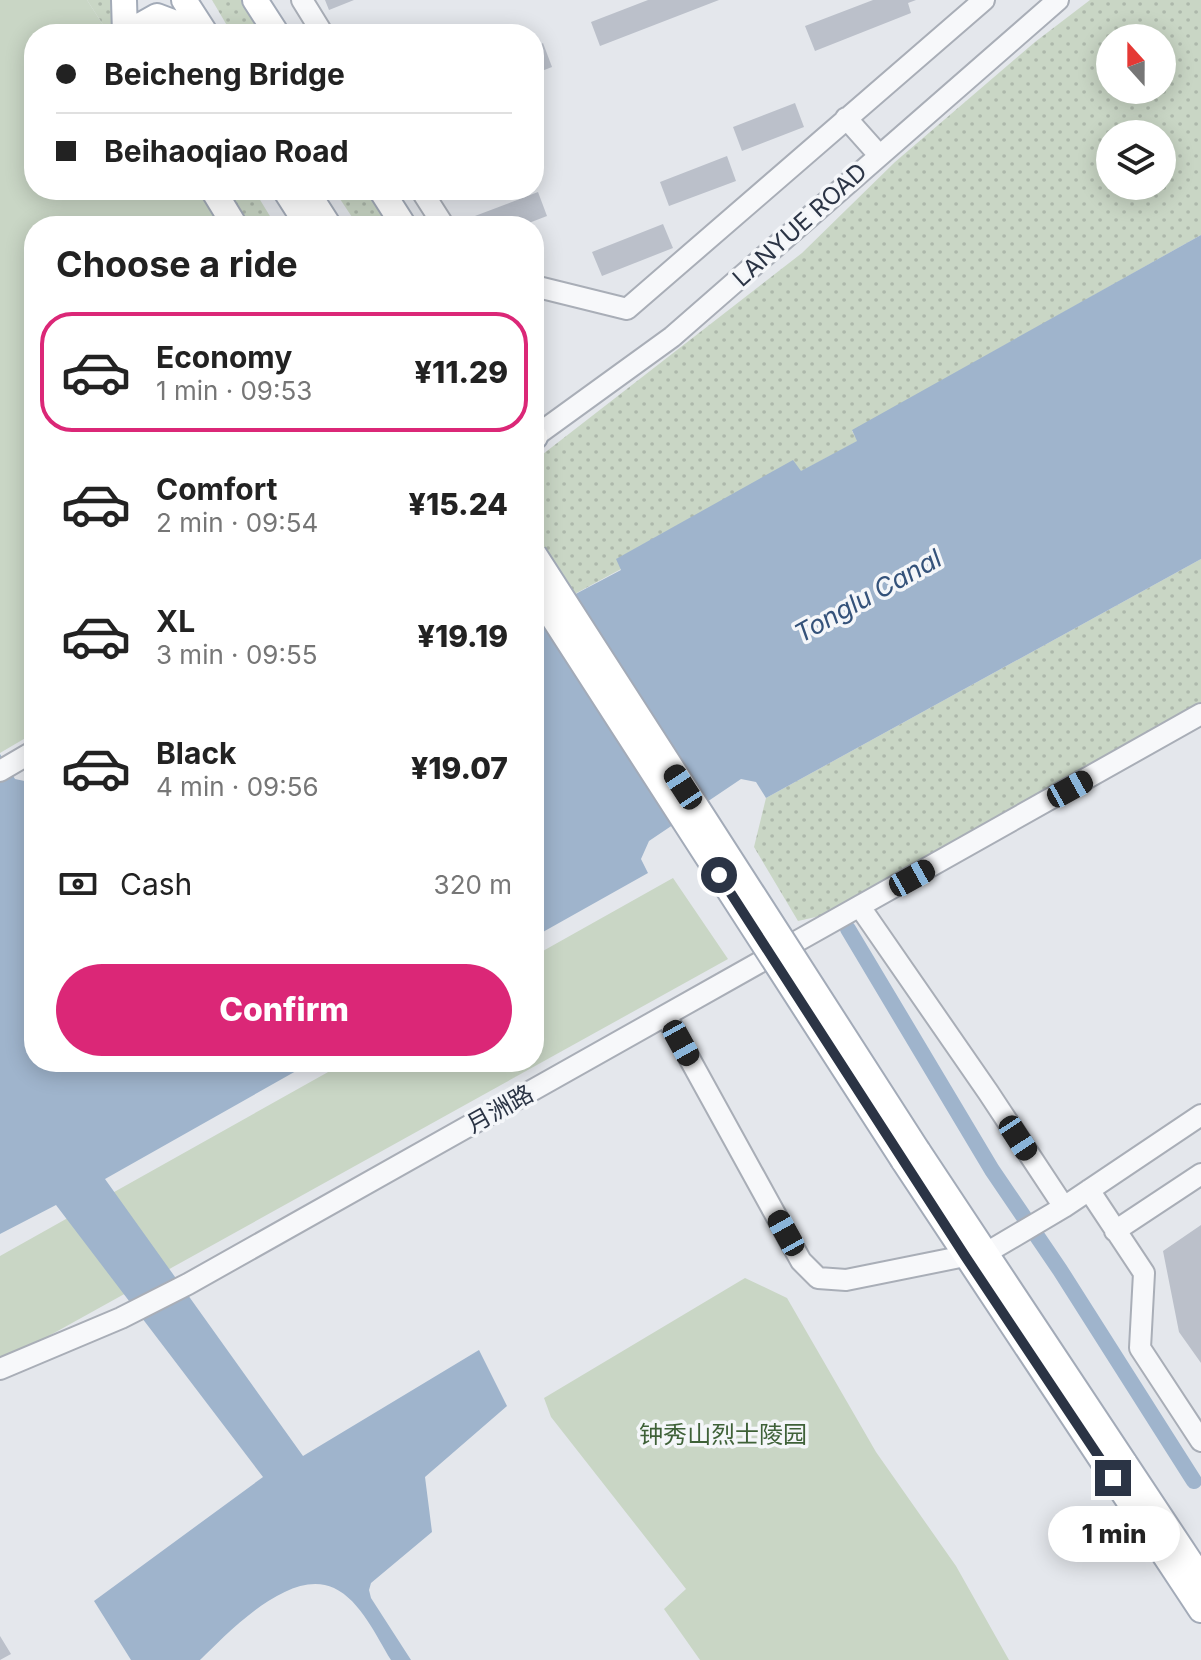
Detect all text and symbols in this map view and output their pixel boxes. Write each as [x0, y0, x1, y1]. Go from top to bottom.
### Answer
north arrow [1096, 24, 1176, 104]
map controls [1096, 24, 1176, 200]
text: Beicheng Bridge [104, 56, 345, 92]
button: layers [1096, 120, 1176, 200]
text: Beihaoqiao Road [104, 133, 349, 169]
street label: LANYUE ROAD [727, 157, 873, 292]
text: Choose a ride [56, 242, 298, 286]
icon: car [60, 336, 132, 408]
text: Economy [156, 339, 292, 375]
text: ¥11.29 [415, 354, 508, 390]
text: 1 min · 09:53 [156, 375, 312, 406]
icon: car [60, 468, 132, 540]
text: Comfort [156, 471, 277, 507]
text: ¥15.24 [409, 486, 508, 522]
text: 2 min · 09:54 [156, 507, 318, 538]
water label: Tonglu Canal [789, 542, 947, 649]
icon: car [60, 600, 132, 672]
text: XL [156, 603, 195, 639]
text: ¥19.19 [418, 618, 508, 654]
text: 3 min · 09:55 [156, 639, 318, 670]
icon: car [60, 732, 132, 804]
text: Black [156, 735, 236, 771]
text: ¥19.07 [411, 750, 508, 786]
car [660, 760, 706, 814]
car [1043, 767, 1097, 811]
text: 4 min · 09:56 [156, 771, 319, 802]
car [885, 856, 939, 900]
route start [701, 857, 737, 893]
icon: cash [56, 862, 100, 906]
text: Cash [120, 866, 192, 902]
text: 320 m [434, 869, 512, 900]
button: Confirm [56, 964, 512, 1056]
car [659, 1016, 703, 1070]
street label: 月洲路 [461, 1078, 538, 1139]
car [995, 1111, 1041, 1165]
car [764, 1206, 808, 1260]
park label: 钟秀山烈士陵园 [639, 1420, 807, 1449]
route end [1095, 1460, 1131, 1496]
callout: 1 min [1047, 1506, 1179, 1562]
text: 1 min [1081, 1518, 1147, 1549]

